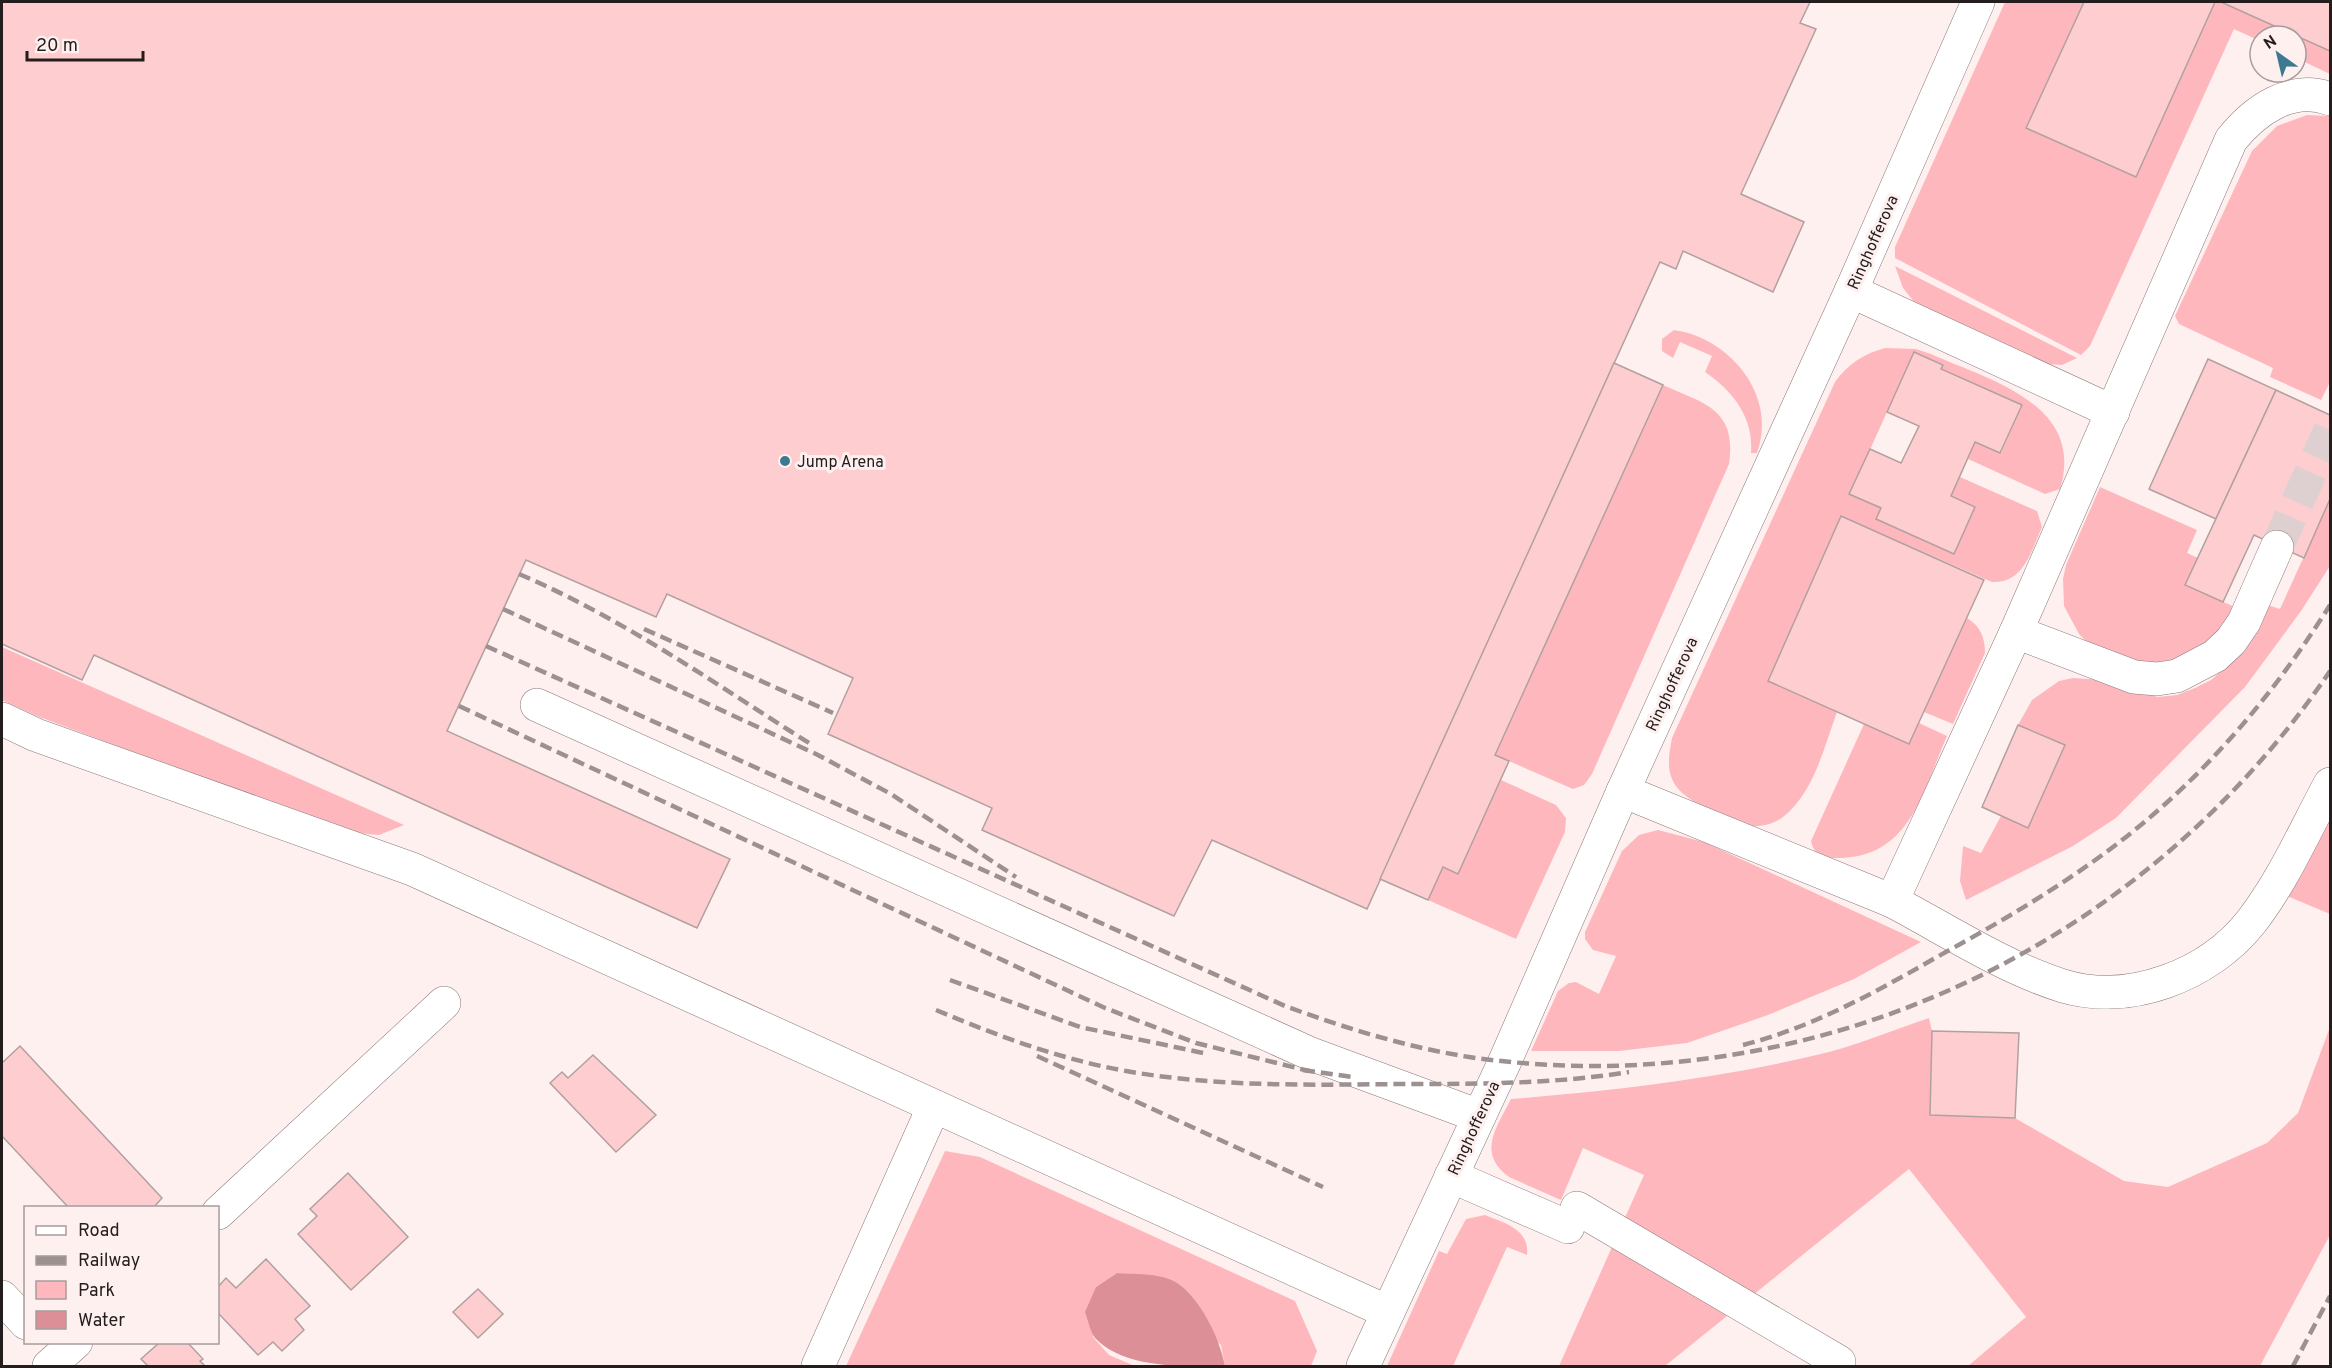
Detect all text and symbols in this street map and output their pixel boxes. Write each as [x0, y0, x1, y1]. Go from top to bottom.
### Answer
scale bar [27, 24, 142, 62]
north arrow [2248, 24, 2308, 84]
text: N [2260, 32, 2281, 55]
text: 20 m [36, 35, 78, 58]
street label: Ringhofferova [1844, 192, 1904, 293]
place label: Jump Arena [797, 453, 884, 473]
marker: Jump Arena [778, 454, 792, 468]
street label: Ringhofferova [1642, 635, 1703, 735]
street label: Ringhofferova [1444, 1079, 1505, 1179]
legend [24, 1206, 219, 1344]
text: Road [78, 1220, 120, 1243]
text: Railway [78, 1250, 140, 1273]
text: Park [78, 1280, 115, 1303]
text: Water [78, 1310, 125, 1333]

